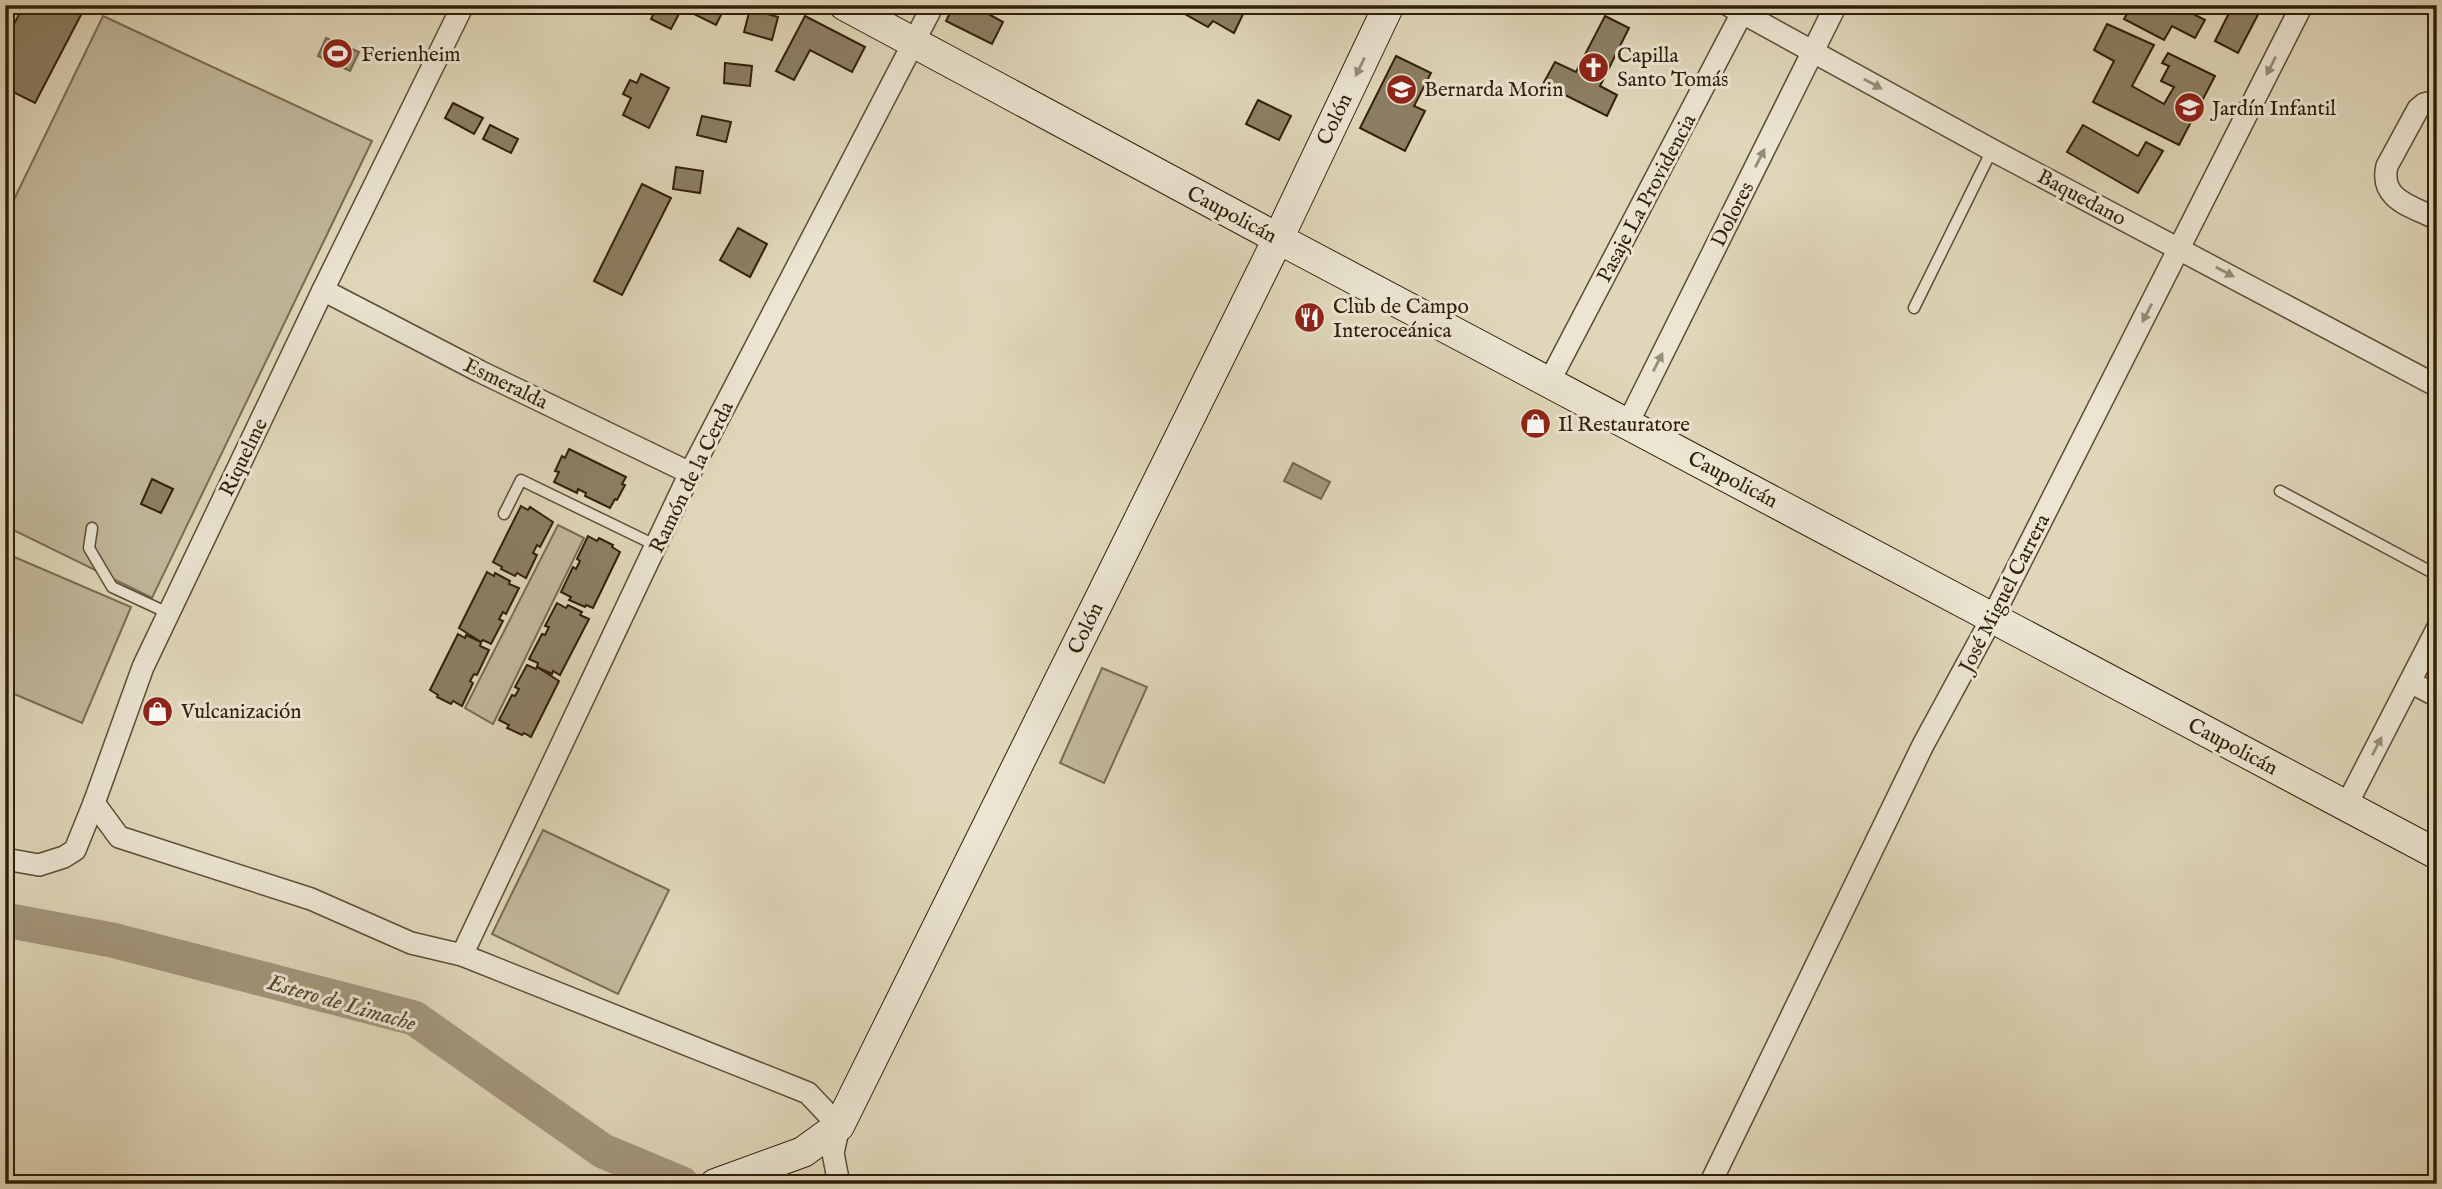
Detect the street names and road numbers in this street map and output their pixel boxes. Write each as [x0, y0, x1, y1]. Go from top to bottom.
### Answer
street label: Colón [1311, 89, 1359, 150]
street label: Pasaje La Providencia [1592, 109, 1704, 288]
street label: Baquedano [2032, 164, 2130, 233]
street label: Dolores [1705, 177, 1761, 252]
street label: Caupolicán [1182, 180, 1281, 250]
street label: Esmeralda [459, 352, 553, 417]
street label: Ramón de la Cerda [644, 397, 741, 558]
street label: Riquelme [214, 414, 275, 501]
street label: Caupolicán [1683, 445, 1782, 515]
street label: José Miguel Carrera [1953, 509, 2057, 679]
street label: Colón [1062, 598, 1110, 659]
street label: Caupolicán [2183, 712, 2282, 782]

